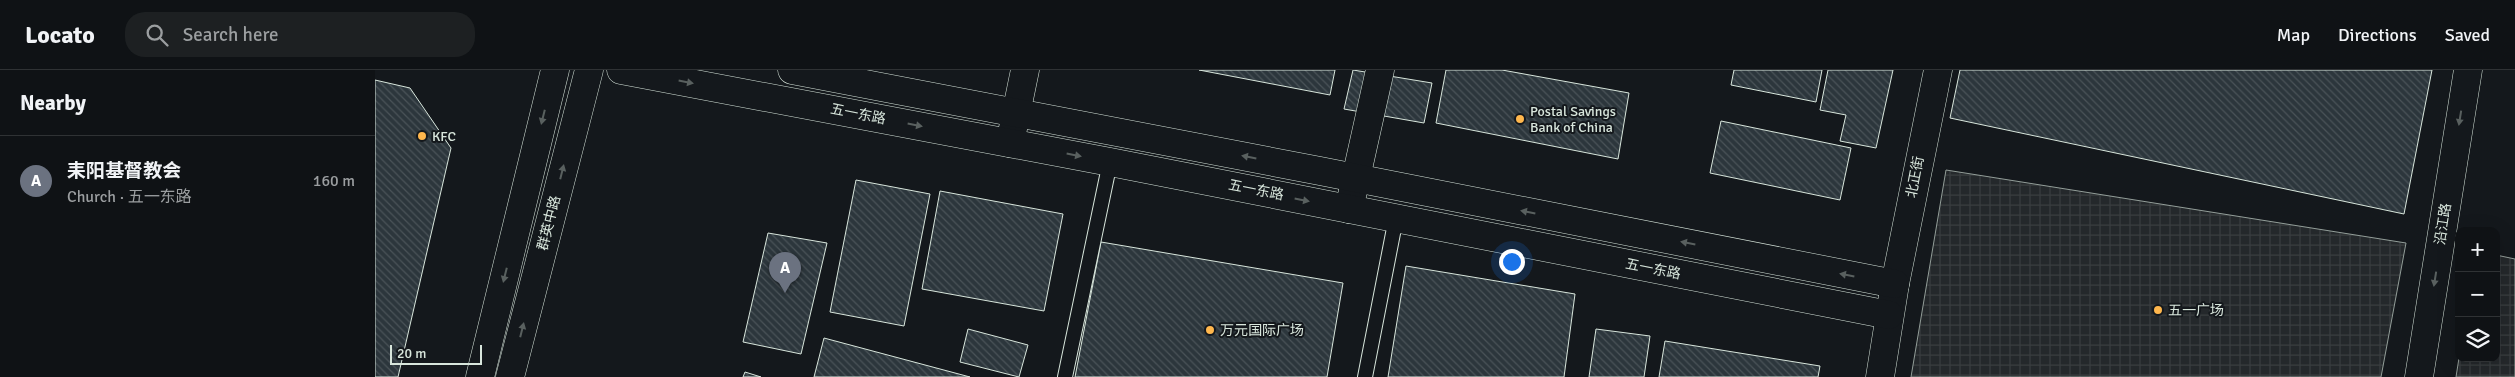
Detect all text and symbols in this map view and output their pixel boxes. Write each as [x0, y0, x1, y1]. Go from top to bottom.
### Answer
search box [125, 12, 475, 57]
text: Locato [25, 20, 95, 50]
icon: search [143, 21, 171, 49]
text: Search here [183, 23, 279, 47]
text: Map [2277, 24, 2310, 46]
text: Directions [2338, 24, 2417, 46]
text: Saved [2445, 24, 2490, 46]
one-way arrow [679, 78, 695, 86]
text: Nearby [20, 90, 86, 116]
street label: 五一东路 [829, 100, 887, 128]
place label: Postal Savings Bank of China [1530, 103, 1616, 136]
one-way arrow [539, 110, 547, 125]
one-way arrow [2456, 110, 2464, 126]
marker: Postal Savings Bank of China [1514, 113, 1526, 125]
one-way arrow [907, 121, 923, 129]
place label: KFC [432, 128, 456, 145]
marker: KFC [416, 130, 428, 142]
one-way arrow [1067, 151, 1082, 159]
one-way arrow [1240, 153, 1256, 161]
street label: 北正街 [1903, 155, 1927, 199]
text: 耒阳基督教会 [67, 159, 181, 183]
one-way arrow [559, 165, 567, 180]
text: A [31, 171, 41, 191]
text: 160 m [313, 171, 355, 191]
street label: 五一东路 [1227, 176, 1285, 204]
text: Church · 五一东路 [67, 187, 192, 207]
street label: 群英中路 [534, 194, 564, 252]
one-way arrow [1295, 196, 1311, 204]
street label: 沿江路 [2431, 202, 2455, 246]
one-way arrow [1520, 207, 1536, 215]
map controls [2455, 227, 2500, 362]
button: + [2455, 227, 2500, 272]
one-way arrow [1679, 239, 1695, 247]
your location [1499, 249, 1525, 275]
pin: A [769, 252, 801, 293]
street label: 五一东路 [1624, 255, 1682, 283]
one-way arrow [501, 268, 509, 283]
one-way arrow [1839, 271, 1855, 279]
one-way arrow [2430, 271, 2438, 287]
button: − [2455, 272, 2500, 317]
place label: 五一广场 [2168, 302, 2224, 319]
marker: 五一广场 [2152, 304, 2164, 316]
button: layers [2455, 317, 2500, 362]
one-way arrow [518, 322, 526, 337]
place label: 万元国际广场 [1220, 322, 1304, 339]
marker: 万元国际广场 [1204, 324, 1216, 336]
scale bar [390, 342, 483, 365]
text: 20 m [397, 345, 426, 362]

